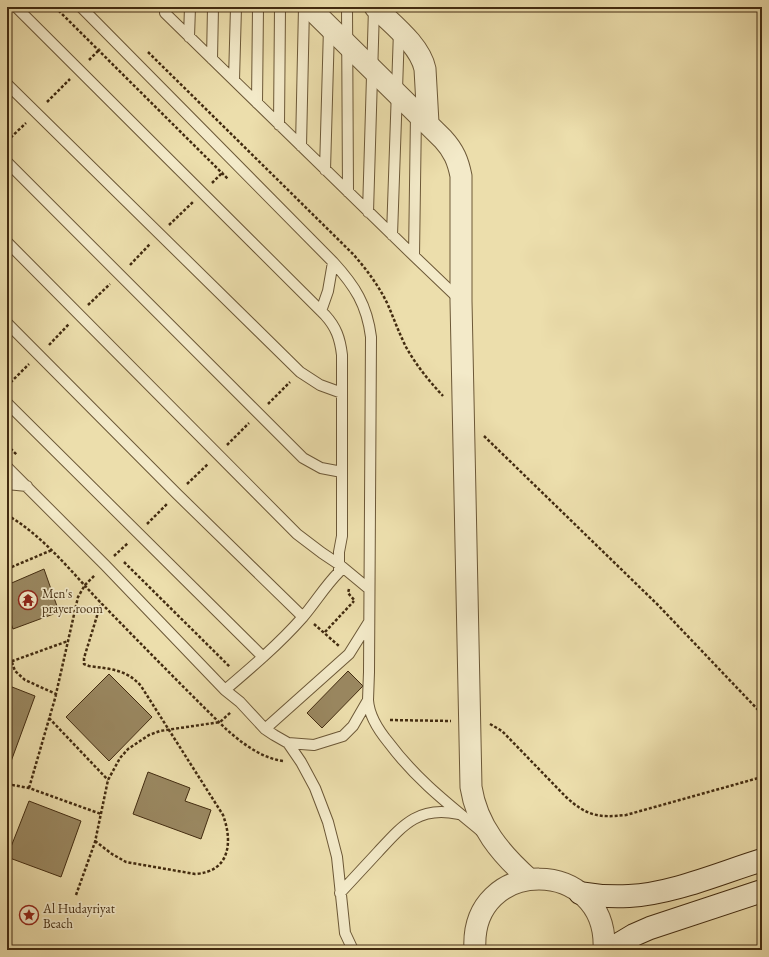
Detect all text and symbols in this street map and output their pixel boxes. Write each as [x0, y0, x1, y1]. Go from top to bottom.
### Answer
place label: Men's prayer room [42, 585, 103, 617]
temple icon: Men's prayer room [17, 589, 39, 611]
place label: Al Hudayriyat Beach [42, 900, 115, 932]
place icon: Al Hudayriyat Beach [18, 904, 40, 926]

